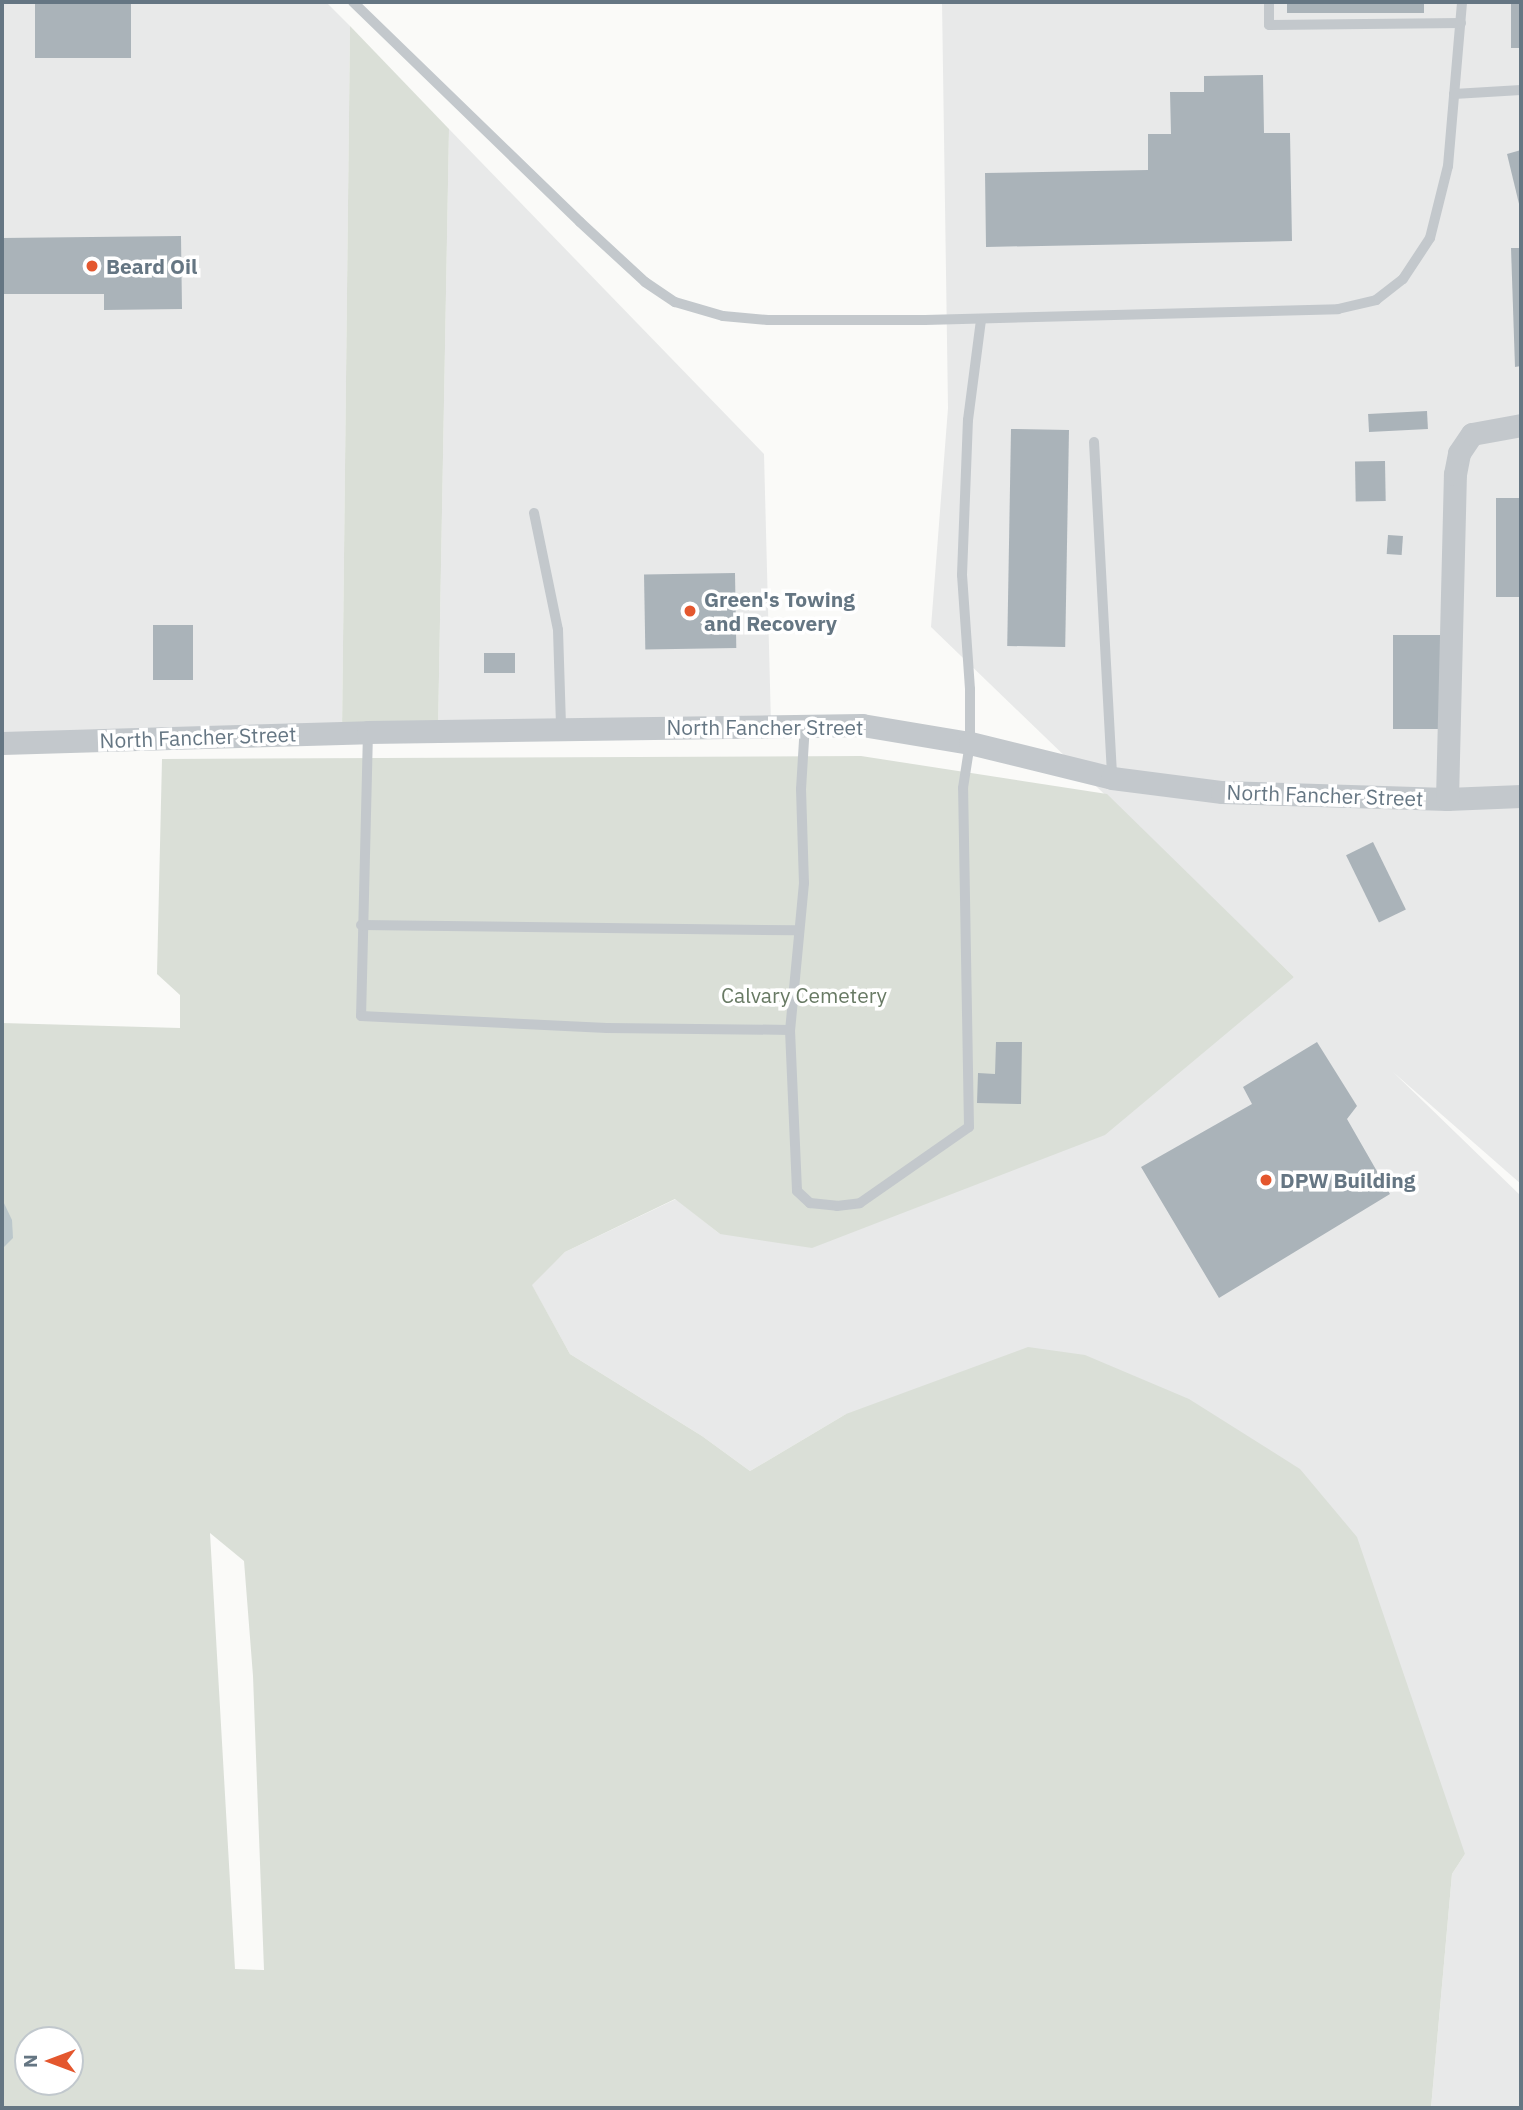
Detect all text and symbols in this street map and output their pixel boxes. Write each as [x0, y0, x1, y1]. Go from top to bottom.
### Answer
place label: Beard Oil [106, 253, 197, 279]
marker: Beard Oil [84, 258, 100, 274]
place label: Green's Towing and Recovery [704, 586, 855, 636]
marker: Green's Towing and Recovery [682, 603, 698, 619]
street label: North Fancher Street [667, 714, 863, 740]
street label: North Fancher Street [99, 721, 297, 753]
street label: North Fancher Street [1226, 779, 1424, 811]
park label: Calvary Cemetery [721, 982, 887, 1008]
place label: DPW Building [1280, 1167, 1415, 1193]
marker: DPW Building [1258, 1172, 1274, 1188]
north arrow [14, 2026, 84, 2096]
text: N [18, 2054, 42, 2068]

